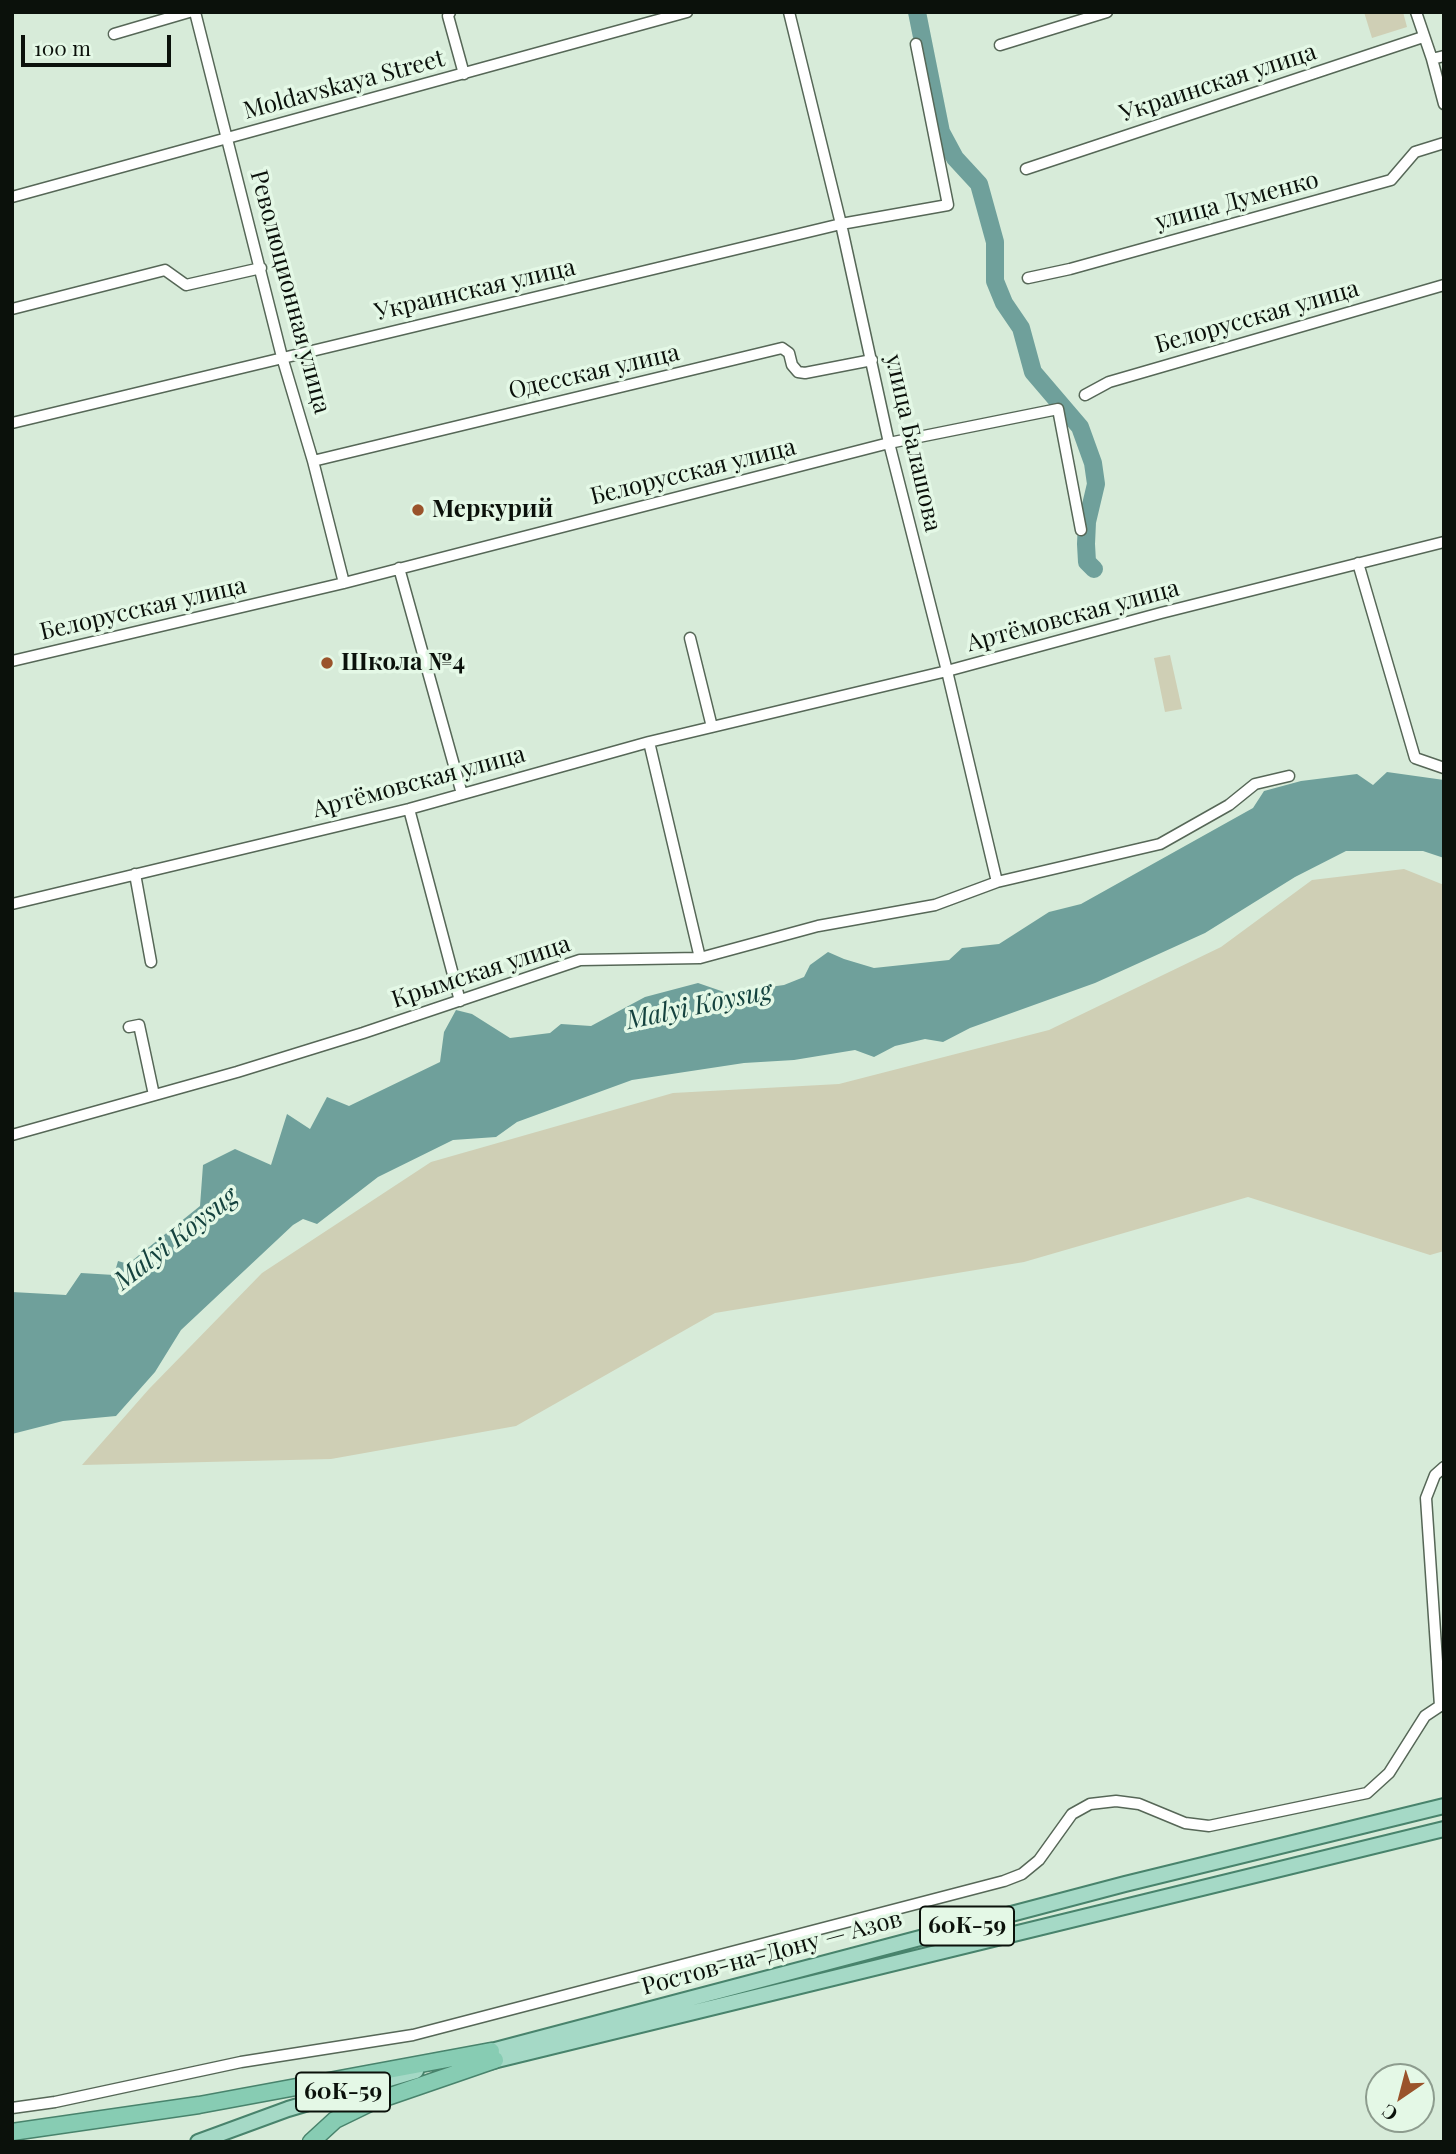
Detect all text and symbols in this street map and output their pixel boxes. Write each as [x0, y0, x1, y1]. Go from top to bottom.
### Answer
scale bar [24, 21, 175, 65]
text: 100 m [34, 33, 91, 61]
street label: Украинская улица [1116, 38, 1320, 128]
street label: Moldavskaya Street [240, 44, 448, 126]
street label: улица Думенко [1152, 165, 1322, 237]
street label: Революционная улица [244, 167, 336, 417]
street label: Украинская улица [372, 253, 578, 327]
street label: Белорусская улица [1152, 274, 1362, 360]
street label: Одесская улица [506, 338, 682, 406]
street label: улица Балашова [879, 352, 947, 534]
street label: Белорусская улица [587, 433, 799, 511]
place label: Меркурий [432, 496, 553, 524]
marker: Меркурий [410, 502, 426, 518]
street label: Белорусская улица [37, 571, 249, 647]
street label: Артёмовская улица [964, 574, 1182, 658]
place label: Школа №4 [341, 649, 465, 677]
marker: Школа №4 [319, 655, 335, 671]
street label: Артёмовская улица [310, 740, 528, 824]
street label: Крымская улица [388, 930, 574, 1014]
water label: Malyi Koysug [623, 975, 775, 1037]
water label: Malyi Koysug [108, 1181, 244, 1297]
street label: Ростов-на-Дону — Азов [639, 1904, 905, 2002]
road number: 60К-59 [920, 1907, 1014, 1946]
north arrow [1365, 2063, 1435, 2133]
road number: 60К-59 [296, 2072, 390, 2112]
text: С [1376, 2099, 1402, 2128]

